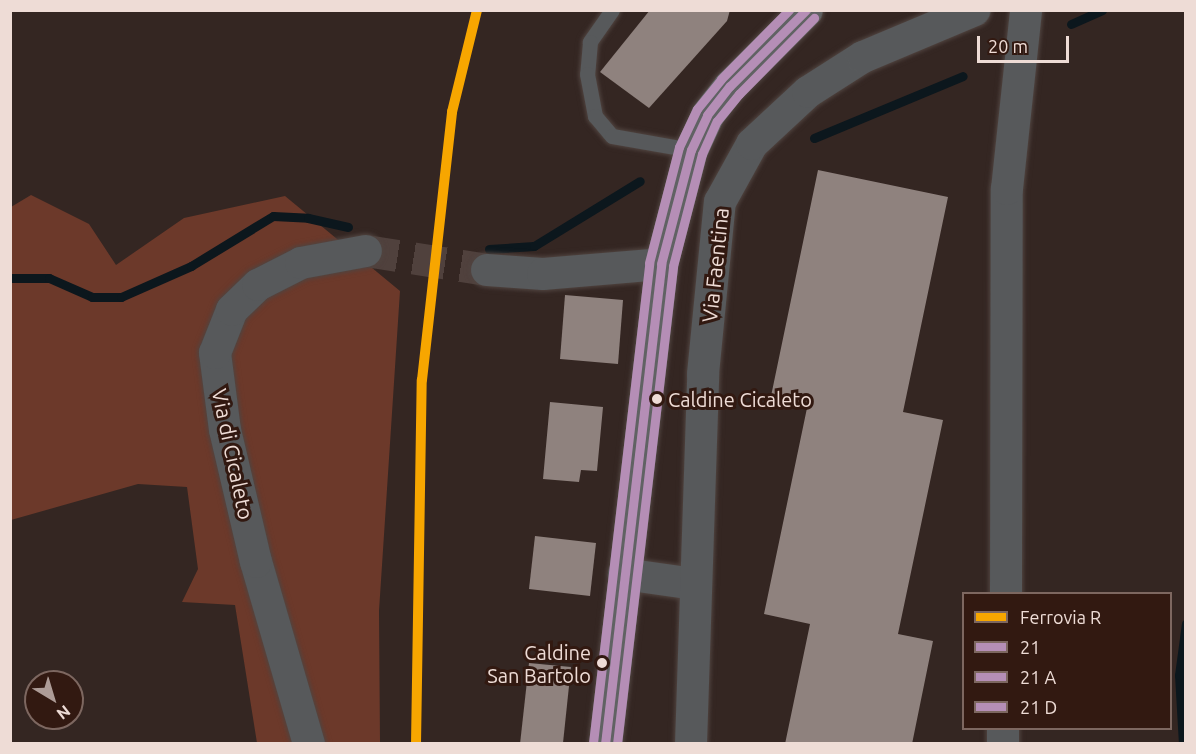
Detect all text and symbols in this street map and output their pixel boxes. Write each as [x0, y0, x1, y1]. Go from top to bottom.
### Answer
scale bar [980, 24, 1072, 62]
text: 20 m [988, 36, 1028, 56]
street label: Via Faentina [696, 206, 734, 324]
street label: Via di Cicaleto [207, 386, 259, 522]
place label: Caldine Cicaleto [668, 387, 812, 411]
marker: Caldine Cicaleto [651, 393, 663, 405]
legend [962, 592, 1172, 730]
text: Ferrovia R [1020, 607, 1101, 627]
text: 21 [1020, 637, 1040, 657]
place label: Caldine San Bartolo [487, 640, 591, 687]
marker: Caldine San Bartolo [596, 657, 608, 669]
text: 21 A [1020, 667, 1056, 687]
north arrow [24, 670, 84, 730]
text: 21 D [1020, 697, 1057, 717]
text: N [54, 702, 74, 723]

